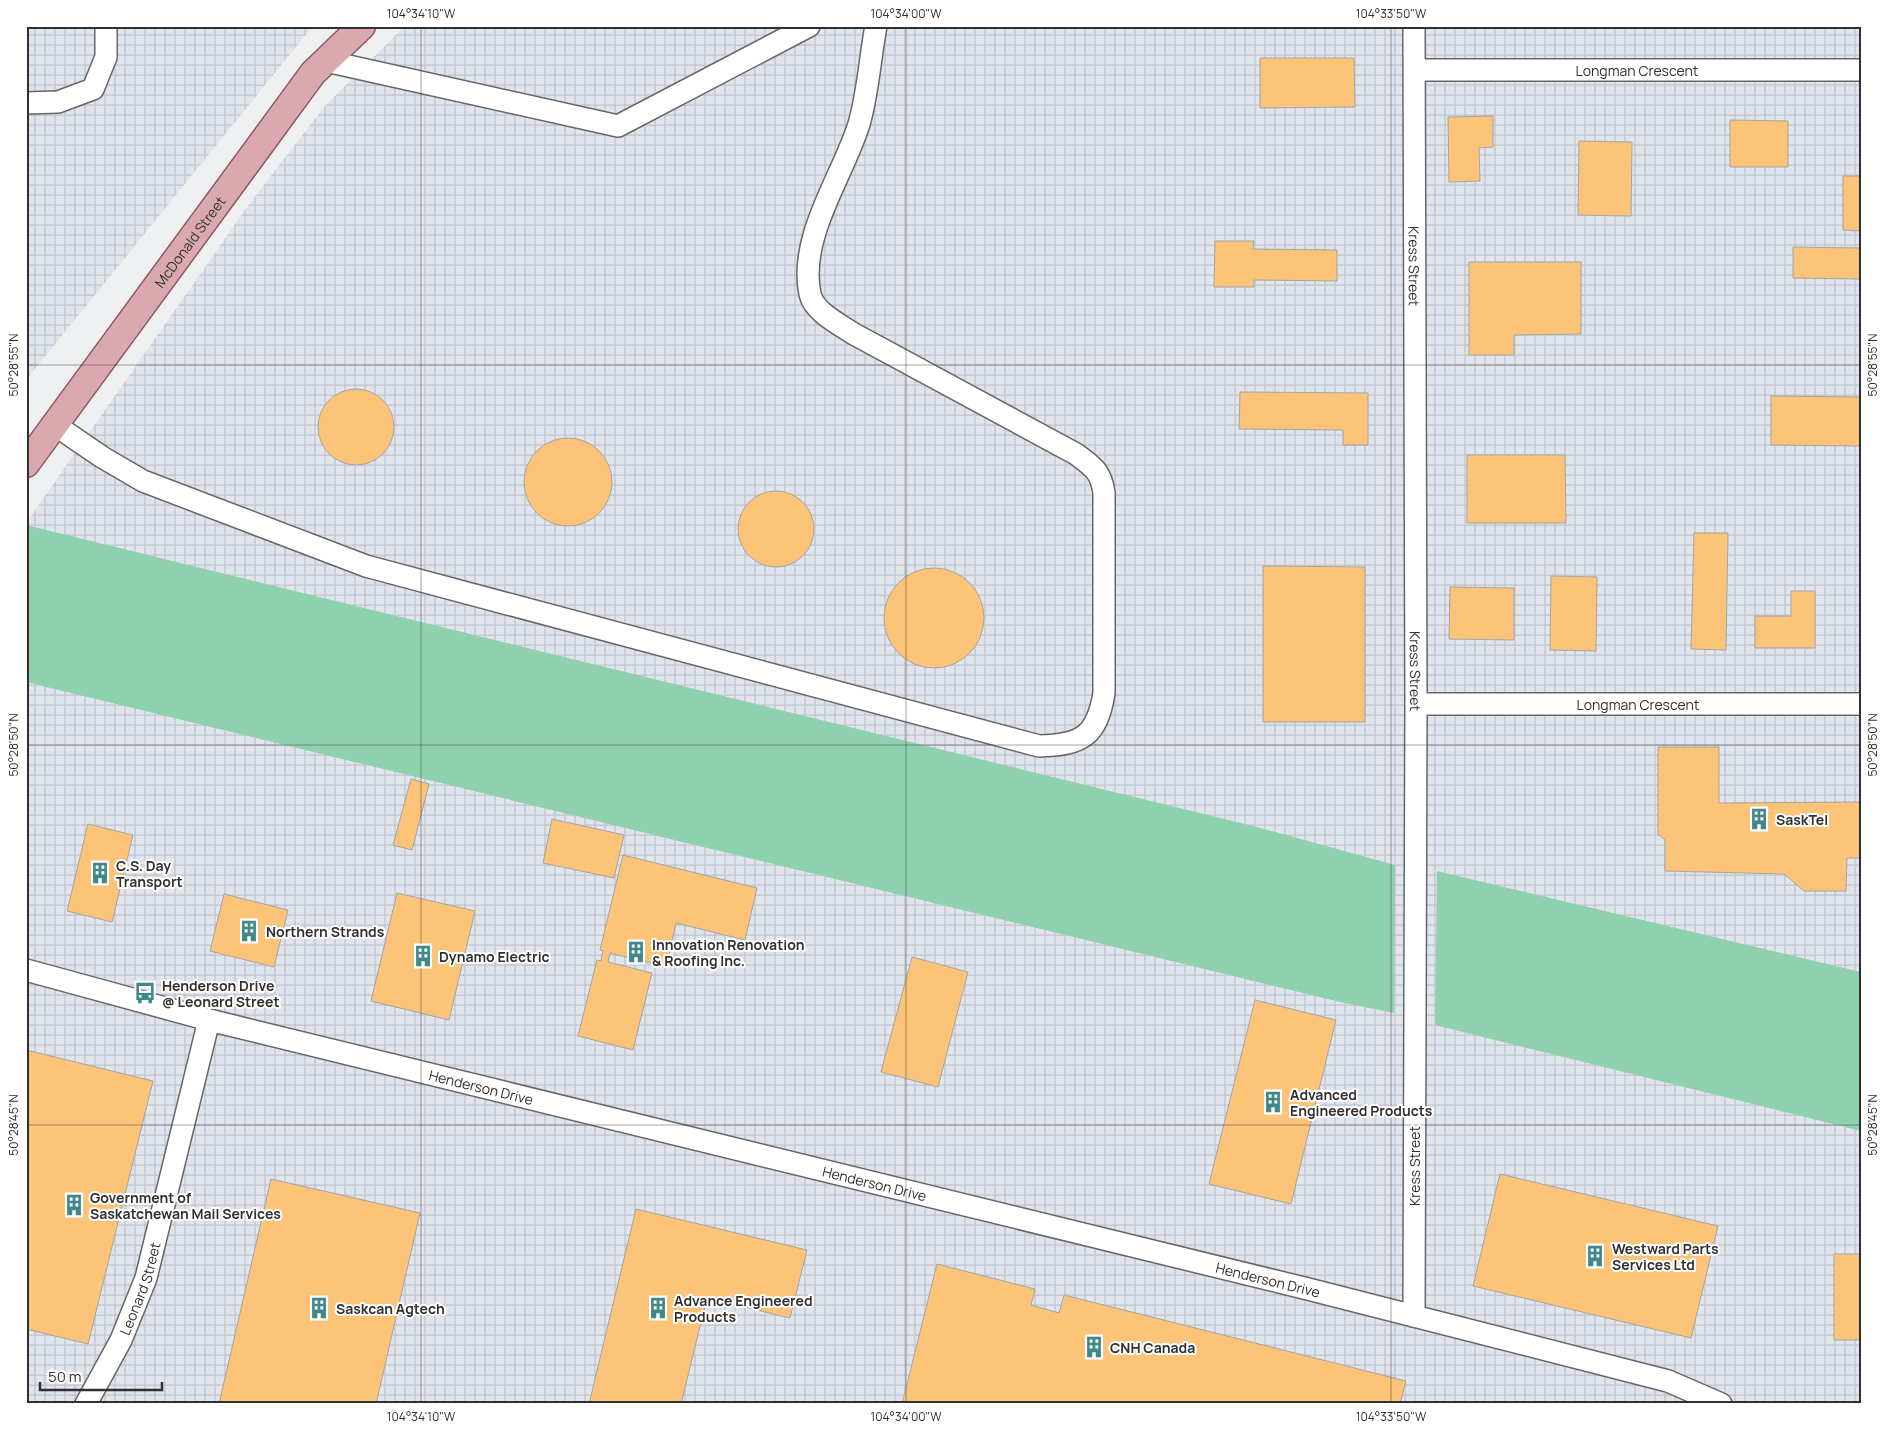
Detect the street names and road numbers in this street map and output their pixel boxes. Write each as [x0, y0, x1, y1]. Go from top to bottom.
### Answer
street label: Longman Crescent [1576, 61, 1699, 80]
street label: McDonald Street [149, 192, 229, 291]
street label: Kress Street [1405, 226, 1424, 306]
street label: Kress Street [1406, 631, 1426, 711]
street label: Longman Crescent [1577, 695, 1700, 714]
street label: Henderson Drive [427, 1065, 535, 1109]
street label: Kress Street [1405, 1126, 1424, 1206]
street label: Henderson Drive [821, 1161, 929, 1205]
street label: Leonard Street [115, 1240, 164, 1337]
street label: Henderson Drive [1214, 1257, 1322, 1301]

